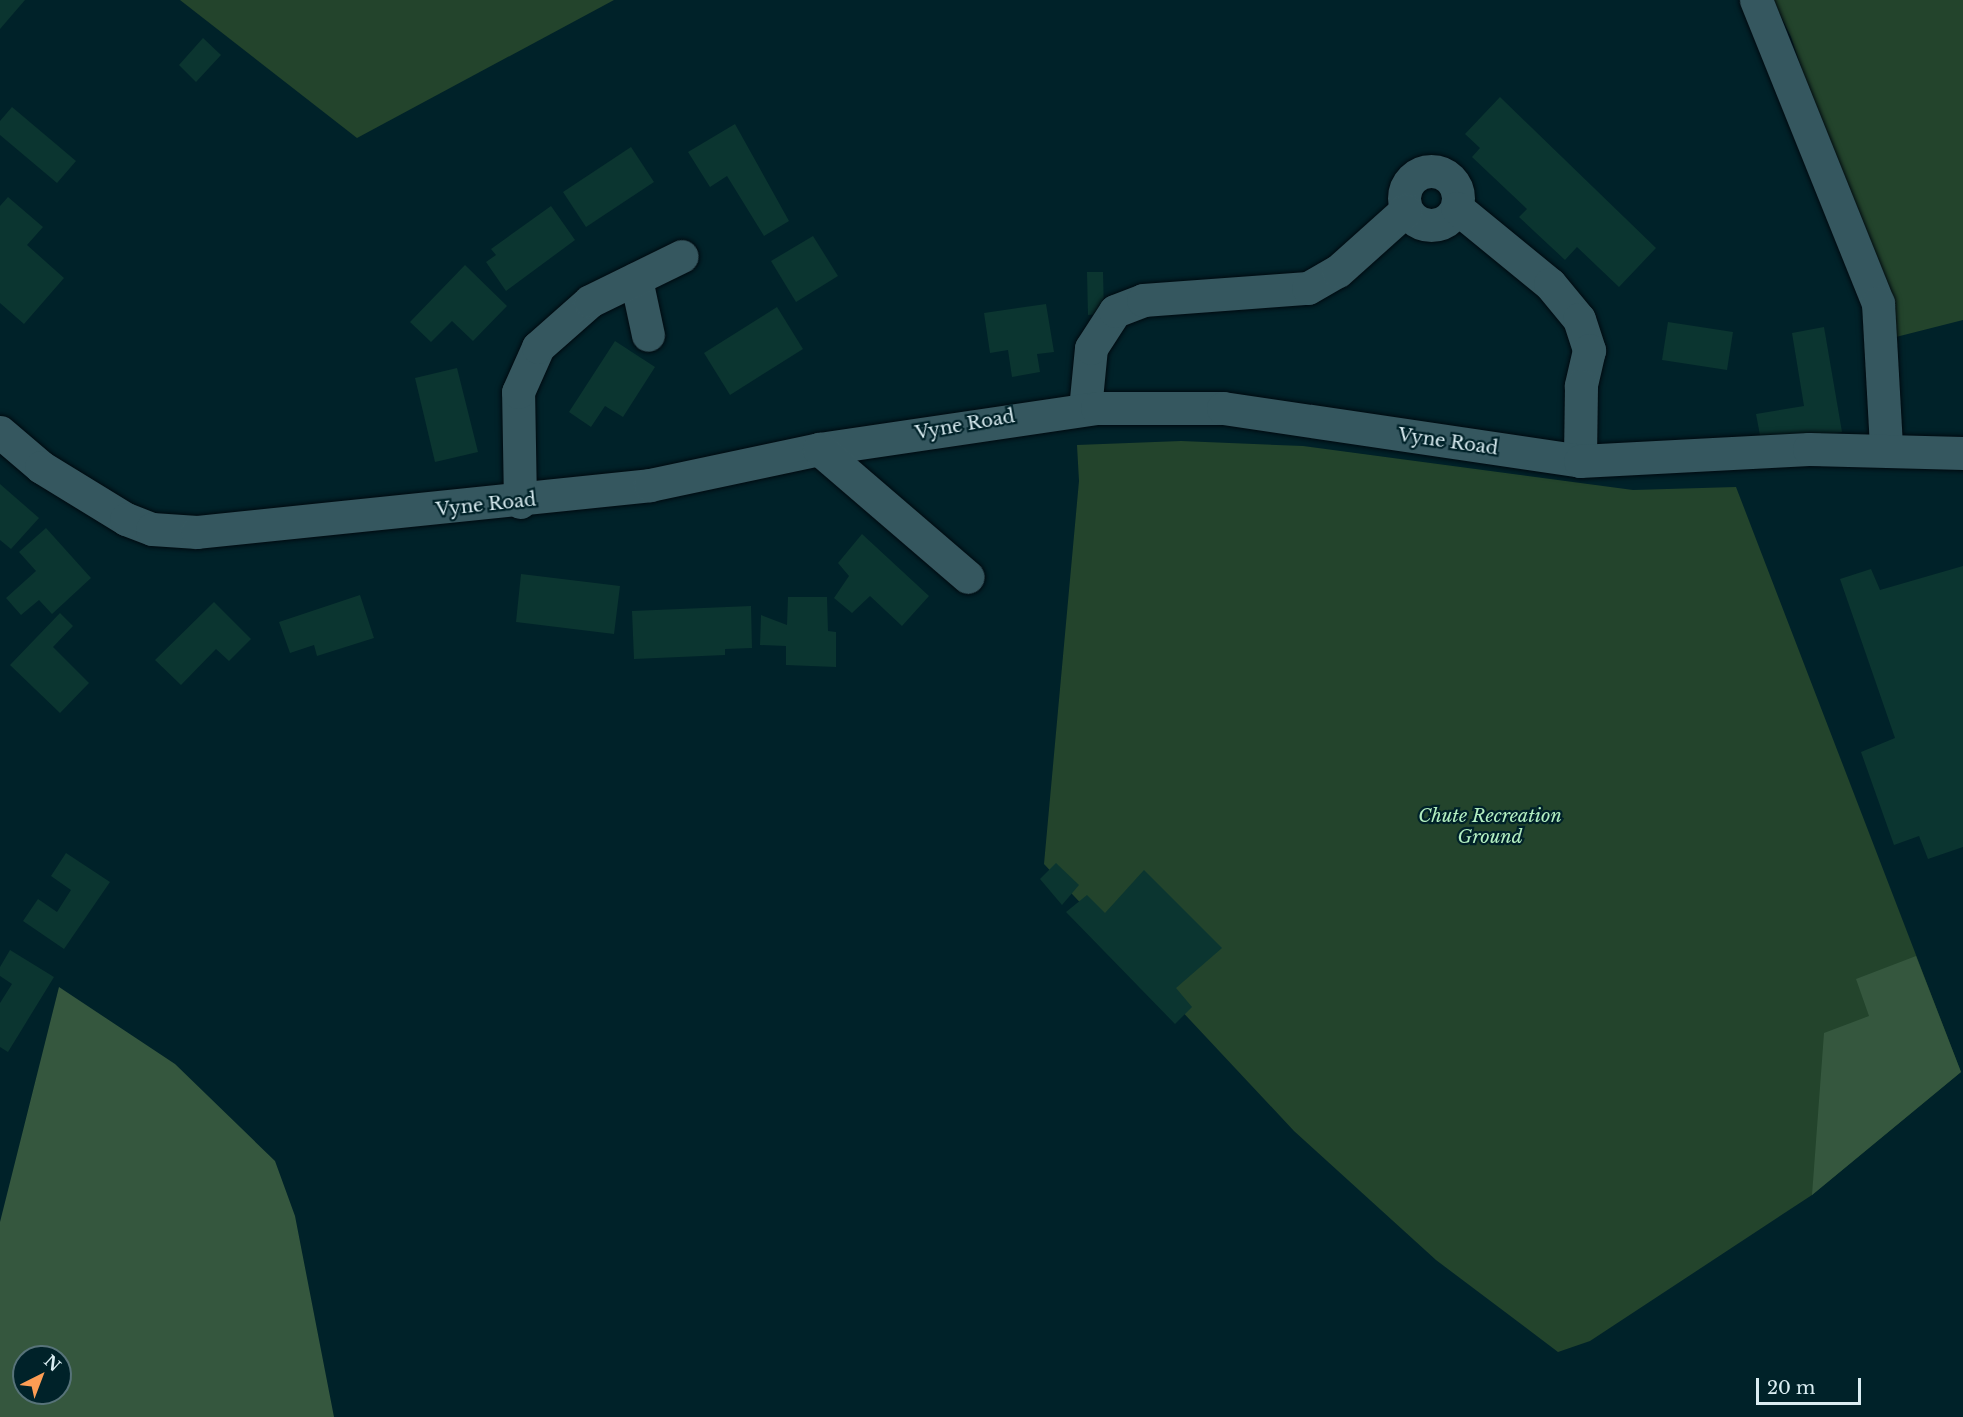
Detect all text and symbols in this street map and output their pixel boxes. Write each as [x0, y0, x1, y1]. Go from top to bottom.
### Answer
street label: Vyne Road [914, 406, 1016, 444]
street label: Vyne Road [1397, 424, 1499, 460]
street label: Vyne Road [435, 489, 537, 521]
park label: Chute Recreation Ground [1418, 806, 1562, 848]
north arrow [12, 1345, 72, 1405]
text: N [40, 1351, 65, 1376]
scale bar [1759, 1366, 1864, 1404]
text: 20 m [1767, 1377, 1815, 1399]

